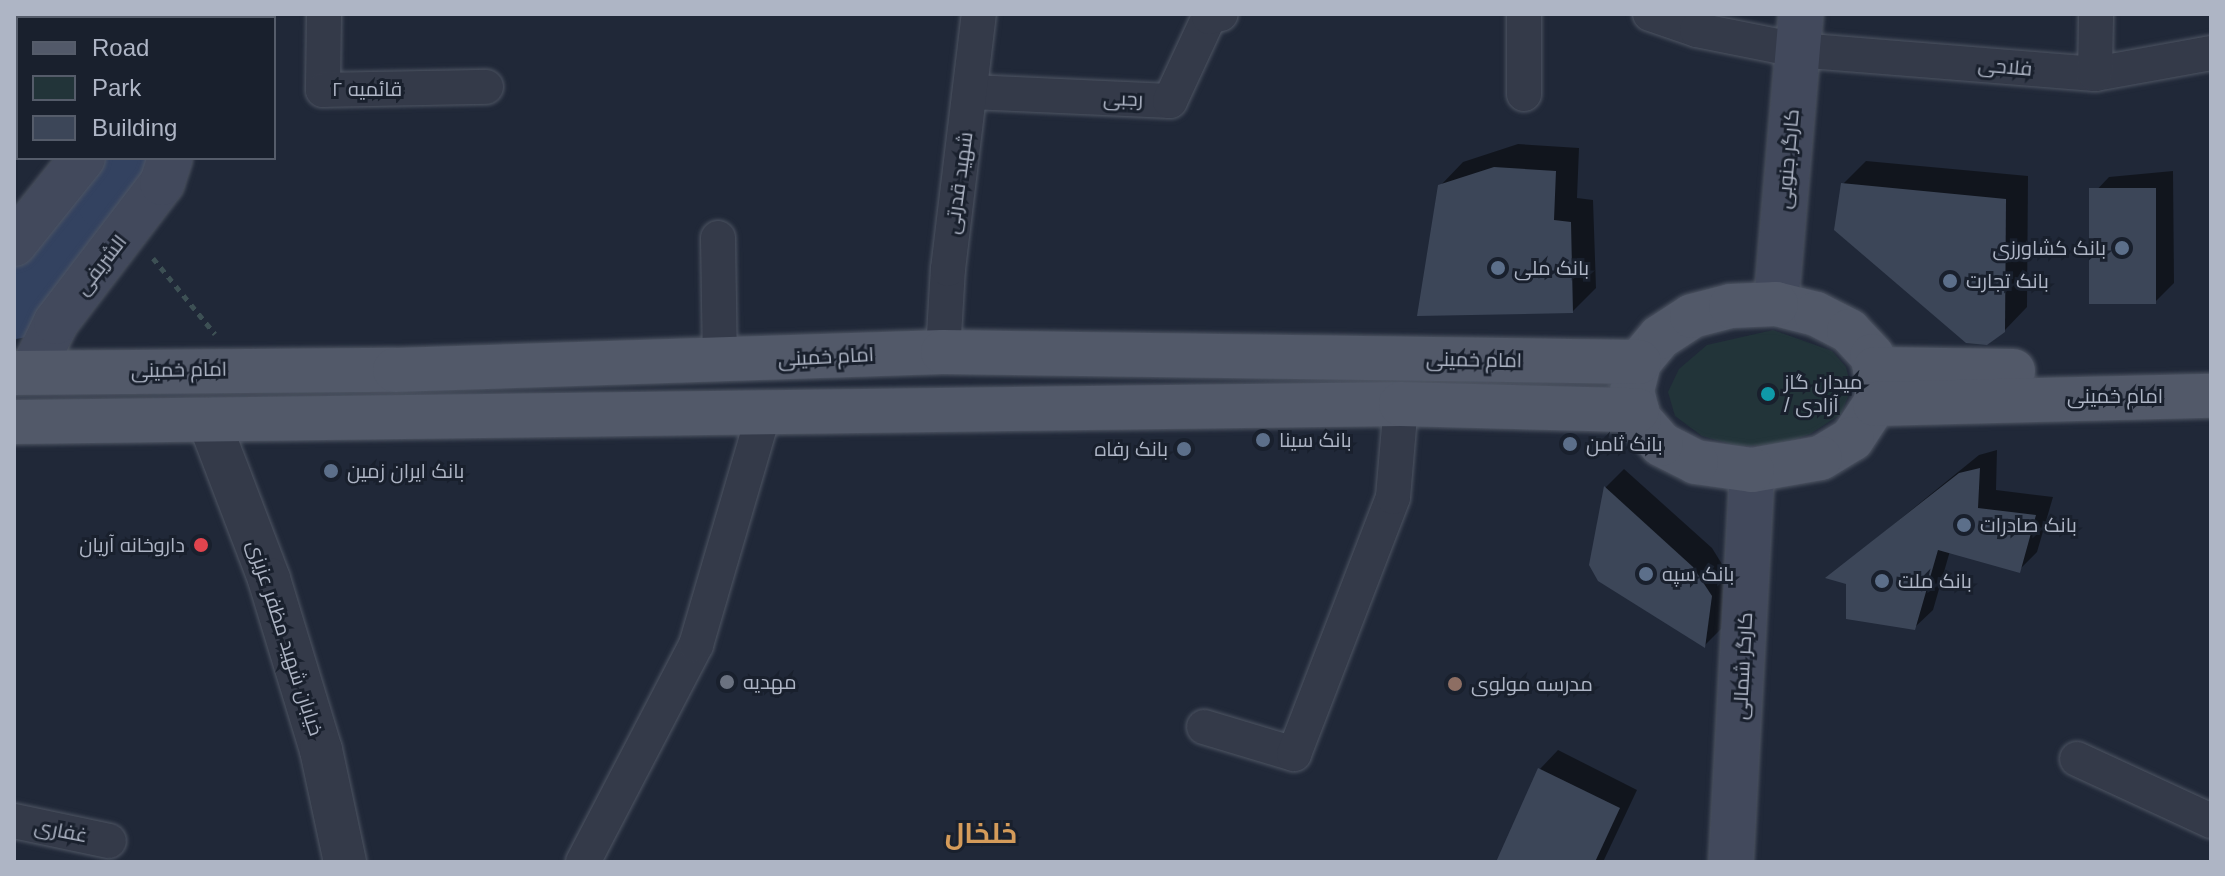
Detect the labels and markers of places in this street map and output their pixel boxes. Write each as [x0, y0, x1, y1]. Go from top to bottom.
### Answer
place label: بانک کشاورزی [1993, 236, 2106, 260]
marker: بانک کشاورزی [2113, 239, 2131, 257]
place label: بانک ملی [1514, 256, 1589, 280]
marker: بانک ملی [1489, 259, 1507, 277]
place label: بانک تجارت [1966, 269, 2049, 293]
marker: بانک تجارت [1941, 272, 1959, 290]
place label: میدان گاز / آزادی [1784, 370, 1862, 417]
marker: میدان گاز / آزادی [1759, 385, 1777, 403]
place label: بانک سینا [1279, 428, 1352, 452]
marker: بانک سینا [1254, 431, 1272, 449]
place label: بانک ثامن [1586, 432, 1663, 456]
marker: بانک ثامن [1561, 435, 1579, 453]
place label: بانک رفاه [1095, 437, 1168, 461]
marker: بانک رفاه [1175, 440, 1193, 458]
place label: بانک ایران زمین [347, 459, 464, 483]
marker: بانک ایران زمین [322, 462, 340, 480]
place label: بانک صادرات [1980, 513, 2077, 537]
marker: بانک صادرات [1955, 516, 1973, 534]
place label: داروخانه آریان [79, 533, 185, 557]
marker: داروخانه آریان [192, 536, 210, 554]
place label: بانک سپه [1662, 562, 1734, 586]
marker: بانک سپه [1637, 565, 1655, 583]
place label: بانک ملت [1898, 569, 1972, 593]
marker: بانک ملت [1873, 572, 1891, 590]
place label: مهدیه [743, 670, 797, 694]
place label: مدرسه مولوی [1471, 672, 1593, 696]
marker: مهدیه [718, 673, 736, 691]
marker: مدرسه مولوی [1446, 675, 1464, 693]

